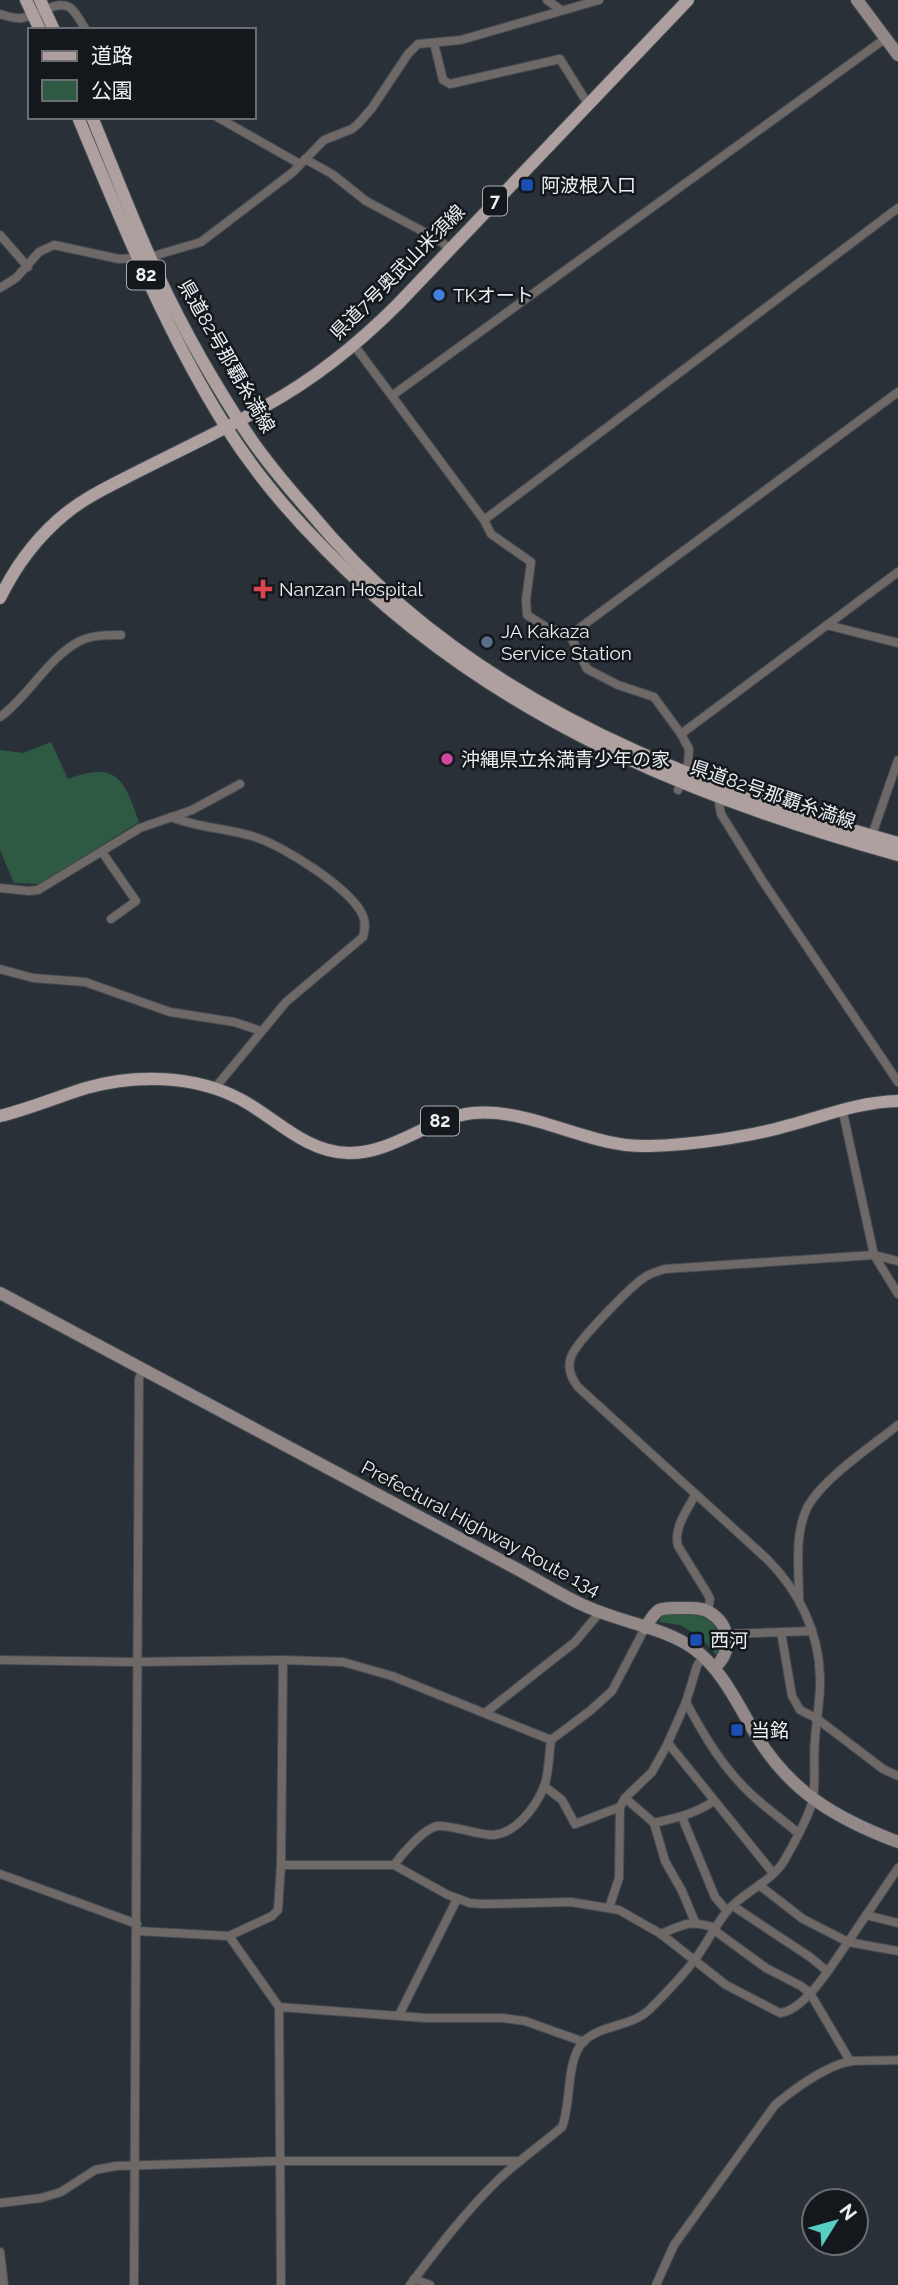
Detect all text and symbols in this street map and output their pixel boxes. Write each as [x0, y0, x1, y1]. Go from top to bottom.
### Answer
legend [28, 28, 256, 119]
text: 道路 [91, 43, 133, 68]
text: 公園 [91, 78, 133, 103]
place label: 阿波根入口 [541, 174, 636, 196]
marker: 阿波根入口 [519, 177, 535, 193]
road number: 7 [483, 186, 507, 216]
street label: 県道7号奥武山米須線 [325, 200, 469, 344]
road number: 82 [127, 260, 165, 290]
street label: 県道82号那覇糸満線 [174, 276, 280, 436]
place label: TKオート [453, 284, 534, 306]
marker: TKオート [431, 287, 447, 303]
place label: Nanzan Hospital [279, 578, 424, 600]
marker: Nanzan Hospital [253, 579, 273, 599]
place label: JA Kakaza Service Station [501, 620, 632, 664]
marker: JA Kakaza Service Station [479, 634, 495, 650]
place label: 沖縄県立糸満青少年の家 [461, 748, 670, 770]
marker: 沖縄県立糸満青少年の家 [439, 751, 455, 767]
street label: 県道82号那覇糸満線 [688, 755, 858, 833]
road number: 82 [421, 1106, 459, 1136]
street label: Prefectural Highway Route 134 [358, 1456, 604, 1600]
place label: 西河 [710, 1629, 748, 1651]
marker: 西河 [688, 1632, 704, 1648]
place label: 当銘 [751, 1719, 789, 1741]
marker: 当銘 [729, 1722, 745, 1738]
north arrow [800, 2187, 870, 2257]
text: N [835, 2199, 862, 2224]

